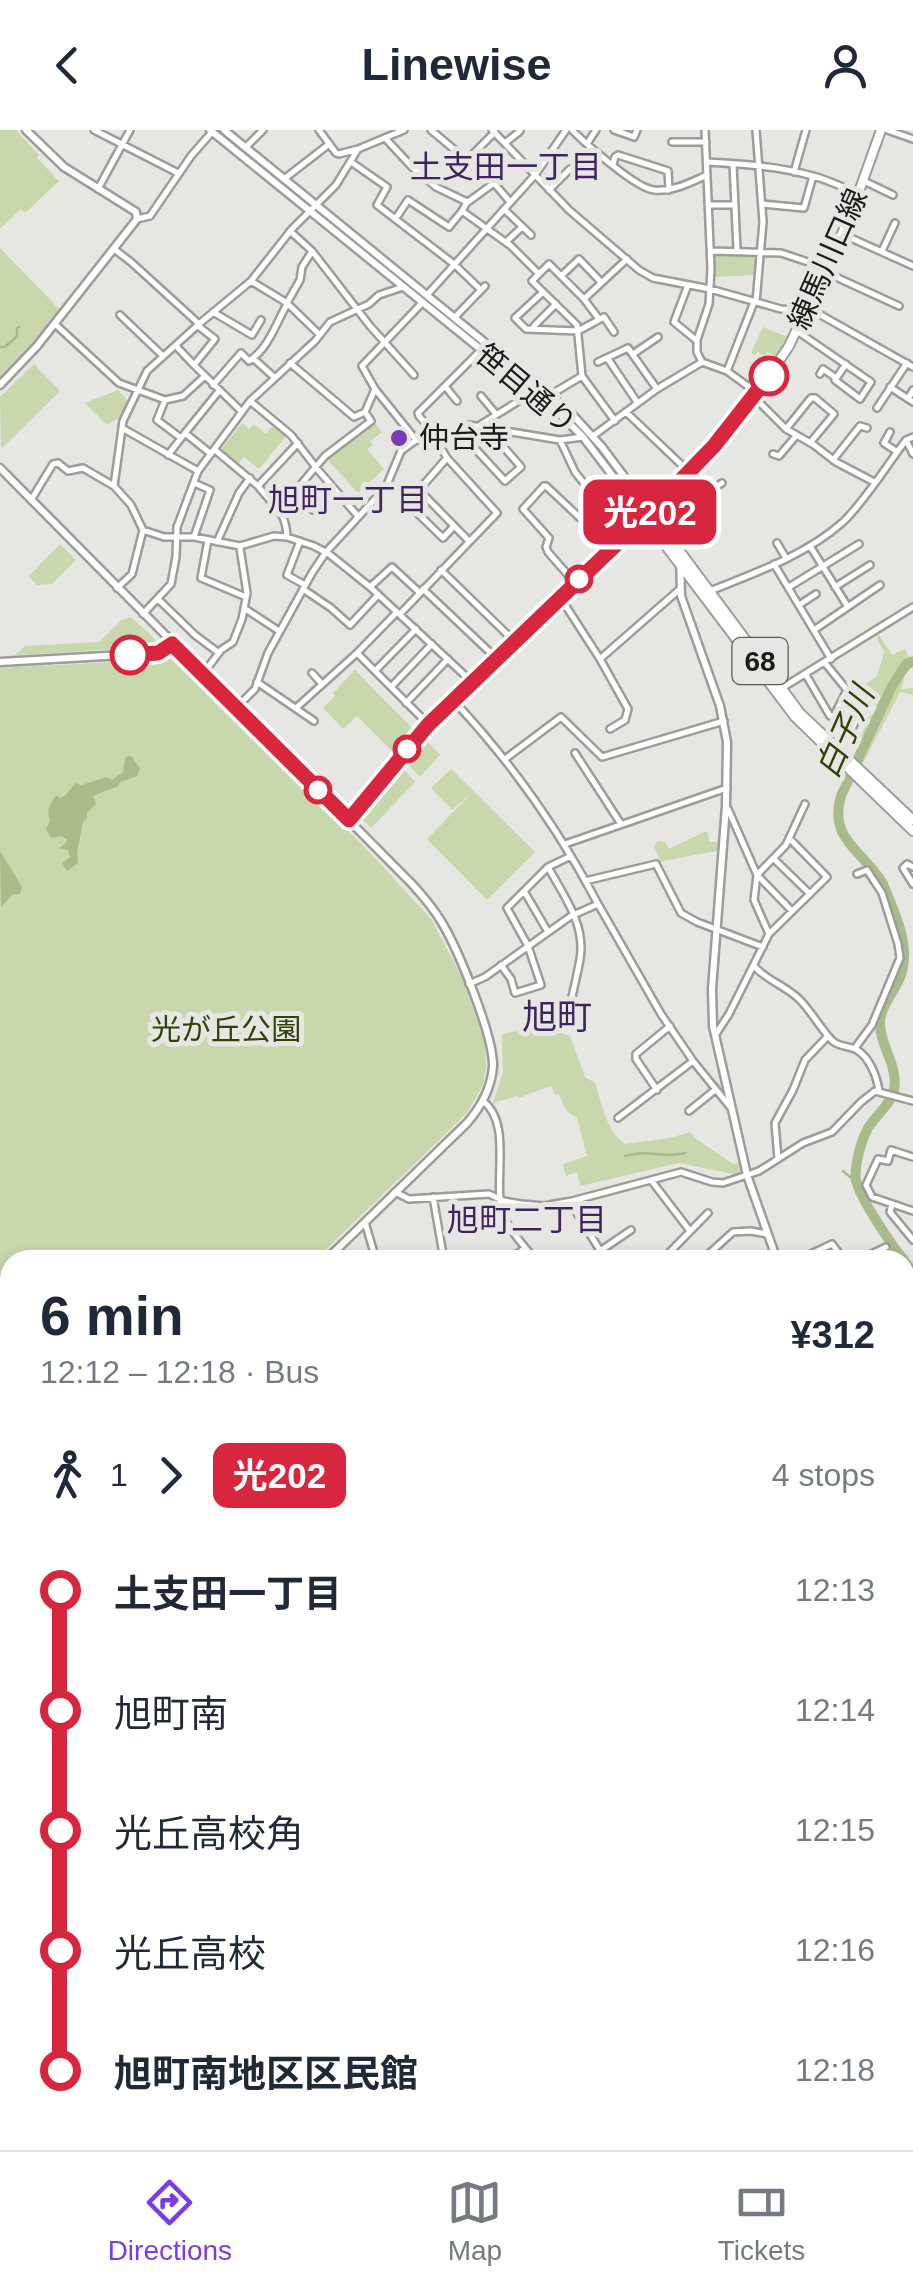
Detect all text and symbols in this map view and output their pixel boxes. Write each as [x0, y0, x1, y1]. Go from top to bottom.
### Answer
icon: back [40, 38, 95, 93]
icon: person [818, 38, 873, 93]
text: Linewise [361, 39, 552, 90]
district label: 土支田一丁目 [410, 149, 602, 185]
street label: 練馬川口線 [782, 184, 873, 334]
street label: 笹目通り [470, 337, 583, 440]
unlabelled marker [750, 357, 788, 395]
place label: 仲台寺 [419, 421, 509, 454]
marker: 仲台寺 [388, 427, 410, 449]
line badge: 光202 [580, 480, 720, 544]
district label: 旭町一丁目 [268, 482, 428, 518]
text: 光202 [603, 493, 697, 532]
unlabelled marker [566, 566, 592, 592]
unlabelled marker [111, 636, 149, 674]
road number: 68 [732, 638, 788, 684]
water label: 白子川 [809, 678, 882, 783]
unlabelled marker [394, 736, 420, 762]
unlabelled marker [305, 777, 331, 803]
district label: 旭町 [522, 997, 592, 1036]
park label: 光が丘公園 [151, 1013, 301, 1046]
district label: 旭町二丁目 [447, 1202, 607, 1238]
text: 6 min [40, 1285, 184, 1347]
text: ¥312 [790, 1314, 875, 1356]
text: 12:12 – 12:18 · Bus [40, 1354, 319, 1390]
icon: walk [40, 1448, 95, 1503]
icon: forward [143, 1448, 198, 1503]
text: 光202 [233, 1456, 326, 1495]
text: 1 [110, 1457, 128, 1493]
text: 4 stops [772, 1457, 875, 1493]
text: 12:13 [795, 1572, 875, 1608]
text: 土支田一丁目 [114, 1573, 342, 1615]
text: 12:14 [795, 1692, 875, 1728]
text: 旭町南 [114, 1693, 228, 1735]
text: 12:15 [795, 1812, 875, 1848]
text: 光丘高校角 [114, 1813, 304, 1855]
text: 12:16 [795, 1932, 875, 1968]
text: 光丘高校 [114, 1933, 266, 1975]
text: 12:18 [795, 2052, 875, 2088]
text: 旭町南地区区民館 [114, 2053, 418, 2095]
tab: Directions [108, 2175, 232, 2267]
tab: Map [447, 2175, 502, 2267]
tab: Tickets [718, 2175, 805, 2267]

